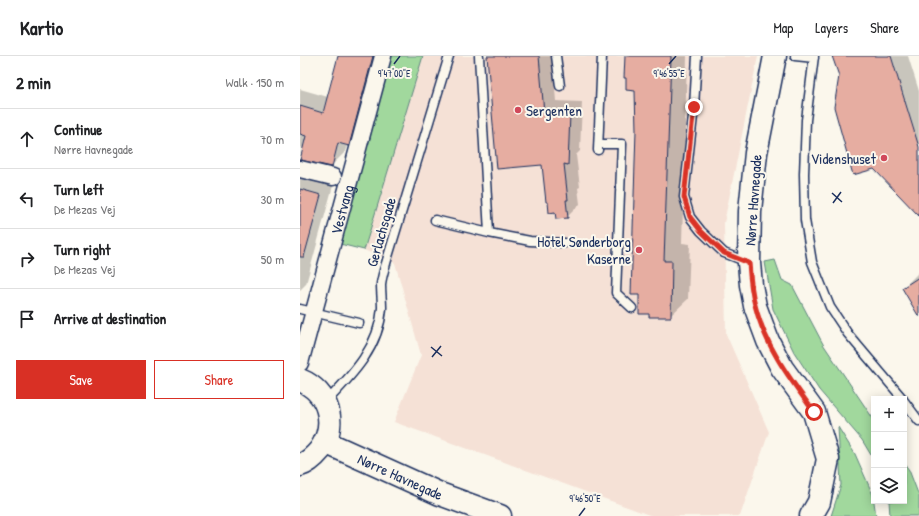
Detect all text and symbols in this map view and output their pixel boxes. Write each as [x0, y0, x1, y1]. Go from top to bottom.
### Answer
text: Kartio [20, 15, 63, 41]
text: Map [773, 18, 793, 37]
text: Layers [815, 18, 848, 37]
text: Share [870, 18, 899, 37]
text: 9°47'00"E [378, 67, 411, 80]
text: 9°46'55"E [653, 67, 685, 80]
text: 2 min [16, 71, 51, 94]
text: Walk · 150 m [226, 73, 284, 91]
route end [685, 98, 703, 116]
place label: Sergenten [526, 100, 582, 121]
marker: Sergenten [513, 105, 523, 115]
text: Continue [54, 119, 102, 140]
icon: ahead [16, 128, 38, 150]
text: 70 m [260, 130, 284, 148]
text: Nørre Havnegade [54, 140, 133, 158]
place label: Videnshuset [811, 148, 877, 169]
marker: Videnshuset [879, 153, 889, 163]
street label: Nørre Havnegade [739, 154, 767, 246]
text: Turn left [54, 179, 104, 200]
street label: Vestvang [325, 182, 358, 237]
icon: left [16, 188, 38, 210]
text: 30 m [261, 190, 284, 208]
street label: Gerlachsgade [361, 195, 401, 269]
text: De Mezas Vej [54, 200, 115, 218]
place label: Hotel Sønderborg Kaserne [537, 231, 631, 269]
text: Turn right [54, 239, 110, 260]
marker: Hotel Sønderborg Kaserne [634, 245, 644, 255]
icon: right [16, 248, 38, 270]
text: 50 m [261, 250, 284, 268]
text: De Mezas Vej [54, 260, 115, 278]
icon: arrive [16, 308, 38, 330]
text: Arrive at destination [54, 308, 166, 329]
button: Save [16, 360, 146, 399]
button: Share [154, 360, 284, 399]
map controls [871, 396, 907, 504]
button: + [871, 396, 907, 432]
route start [805, 403, 823, 421]
button: − [871, 432, 907, 468]
street label: Nørre Havnegade [355, 448, 447, 505]
button: layers [871, 468, 907, 504]
text: 9°46'50"E [569, 492, 601, 505]

